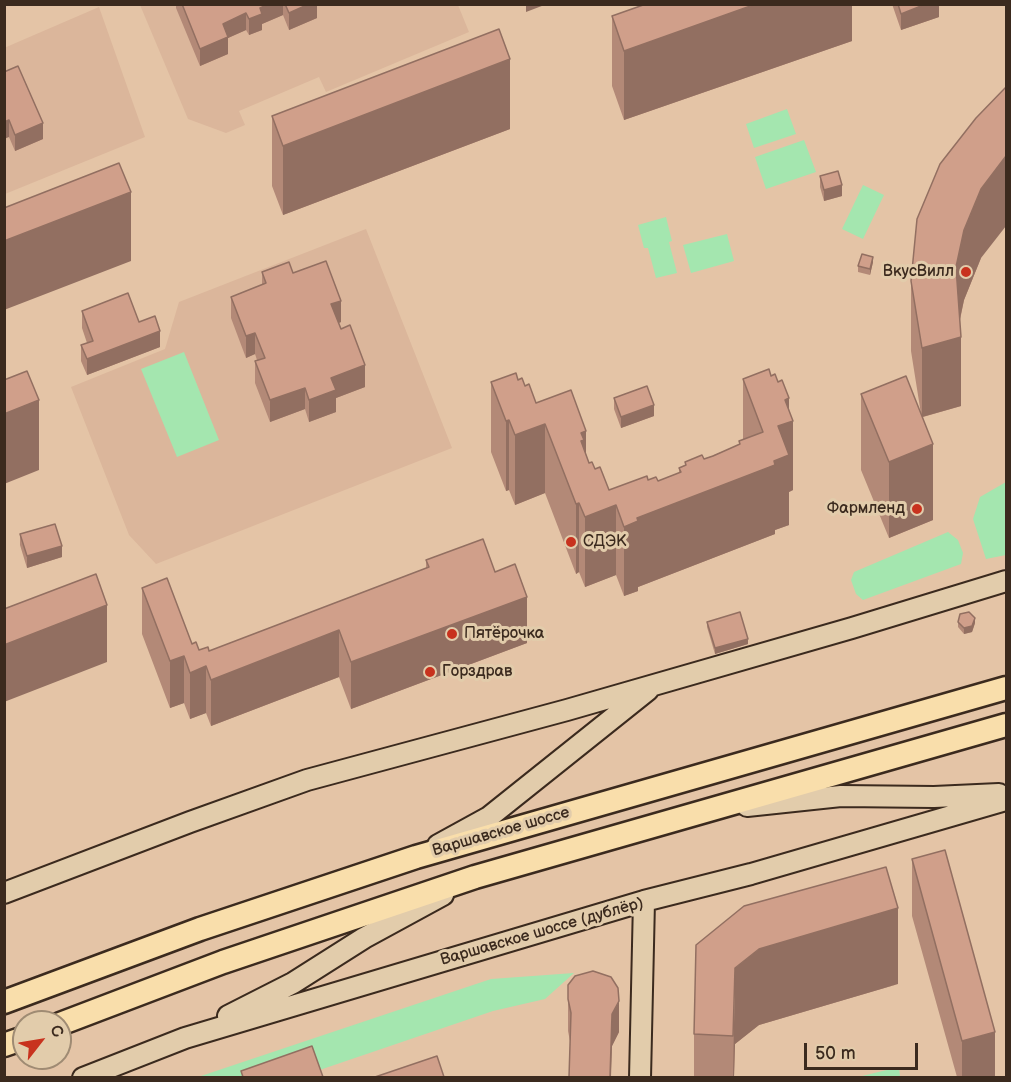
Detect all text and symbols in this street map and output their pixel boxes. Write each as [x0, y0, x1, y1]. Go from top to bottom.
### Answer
place label: ВкусВилл [883, 262, 954, 282]
marker: ВкусВилл [959, 265, 973, 279]
place label: Фармленд [827, 499, 905, 519]
marker: Фармленд [910, 502, 924, 516]
place label: СДЭК [583, 532, 626, 552]
marker: СДЭК [564, 535, 578, 549]
place label: Пятёрочка [464, 624, 544, 644]
marker: Пятёрочка [445, 627, 459, 641]
place label: Горздрав [442, 662, 512, 682]
marker: Горздрав [423, 665, 437, 679]
street label: Варшавское шоссе [430, 803, 572, 861]
street label: Варшавское шоссе (дублёр) [438, 894, 646, 970]
north arrow [12, 1010, 72, 1070]
text: С [45, 1022, 67, 1041]
scale bar [807, 1031, 921, 1069]
text: 50 m [815, 1043, 856, 1064]

